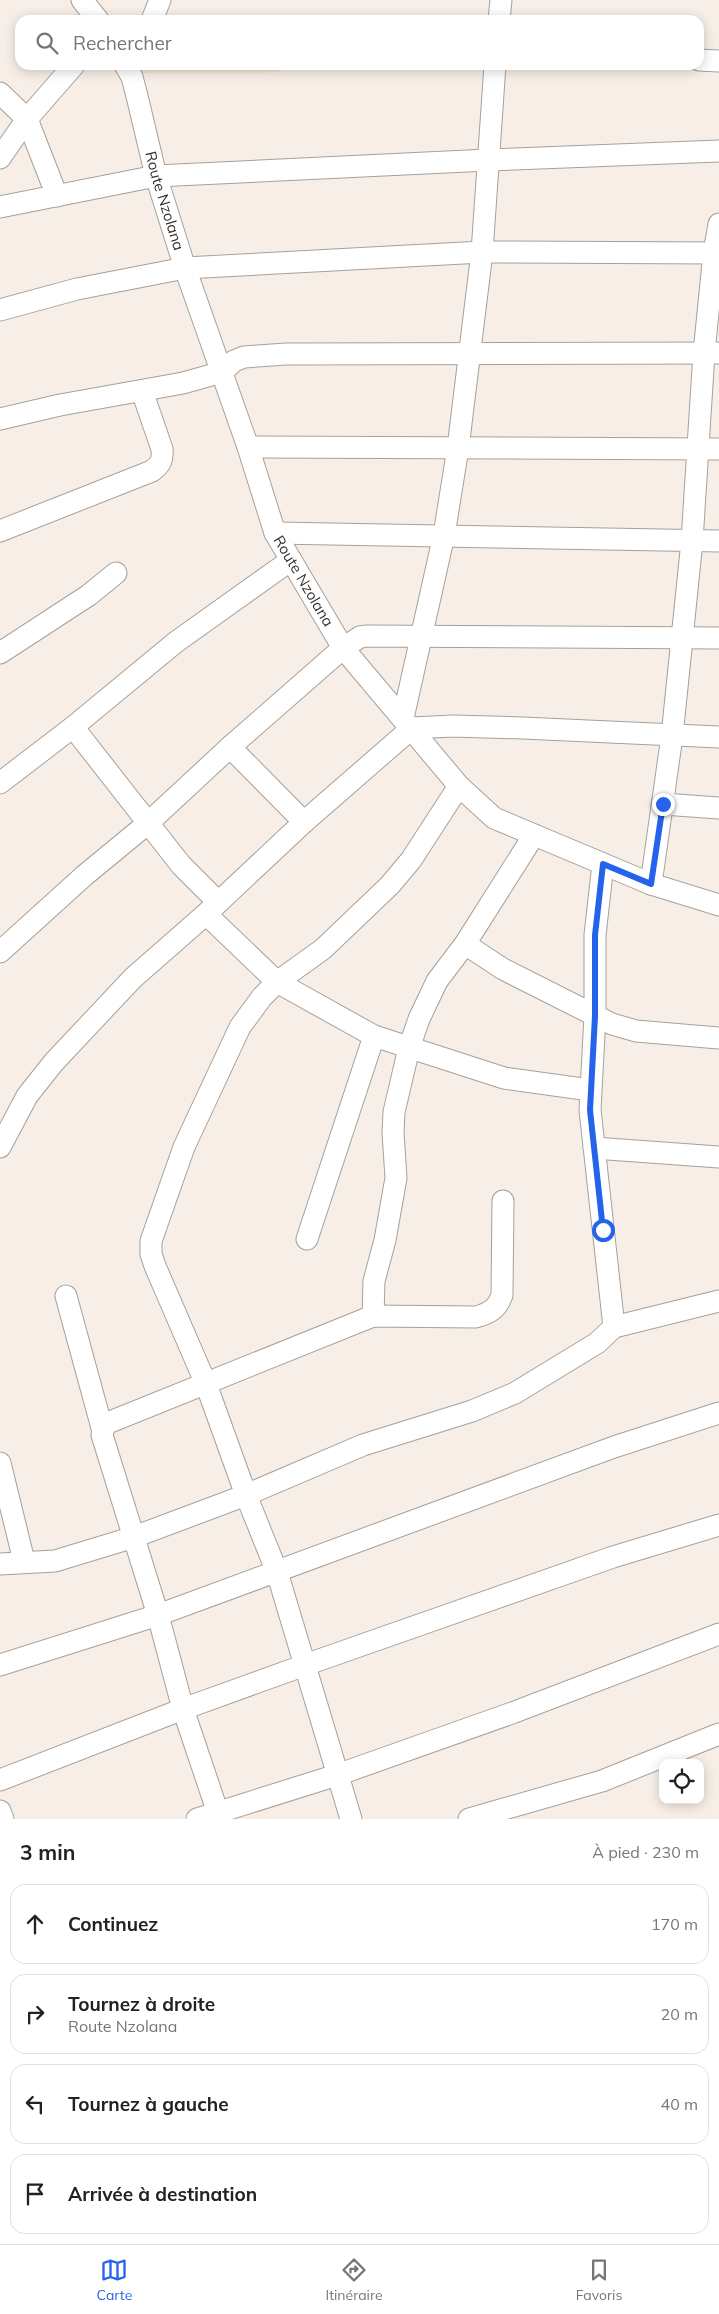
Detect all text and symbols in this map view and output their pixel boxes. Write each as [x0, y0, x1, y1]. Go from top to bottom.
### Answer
search box [15, 15, 704, 70]
icon: search [33, 29, 61, 57]
text: Rechercher [73, 31, 172, 55]
street label: Route Nzolana [141, 149, 189, 253]
street label: Route Nzolana [270, 532, 338, 630]
route end [652, 793, 675, 816]
route start [592, 1219, 615, 1242]
map controls [659, 1759, 704, 1804]
button: locate [659, 1759, 704, 1804]
text: 3 min [20, 1839, 75, 1865]
text: À pied · 230 m [592, 1842, 699, 1862]
icon: ahead [21, 1910, 49, 1938]
text: Continuez [68, 1912, 158, 1936]
text: 170 m [651, 1914, 698, 1934]
text: Tournez à droite [68, 1992, 215, 2016]
icon: right [21, 2000, 49, 2028]
text: 20 m [661, 2004, 698, 2024]
text: Route Nzolana [68, 2016, 177, 2036]
icon: left [21, 2090, 49, 2118]
text: Tournez à gauche [68, 2092, 229, 2116]
text: 40 m [661, 2094, 698, 2114]
icon: arrive [21, 2180, 49, 2208]
text: Arrivée à destination [68, 2182, 257, 2206]
tab: Carte [97, 2256, 132, 2304]
tab: Itinéraire [326, 2256, 383, 2304]
tab: Favoris [576, 2256, 622, 2304]

